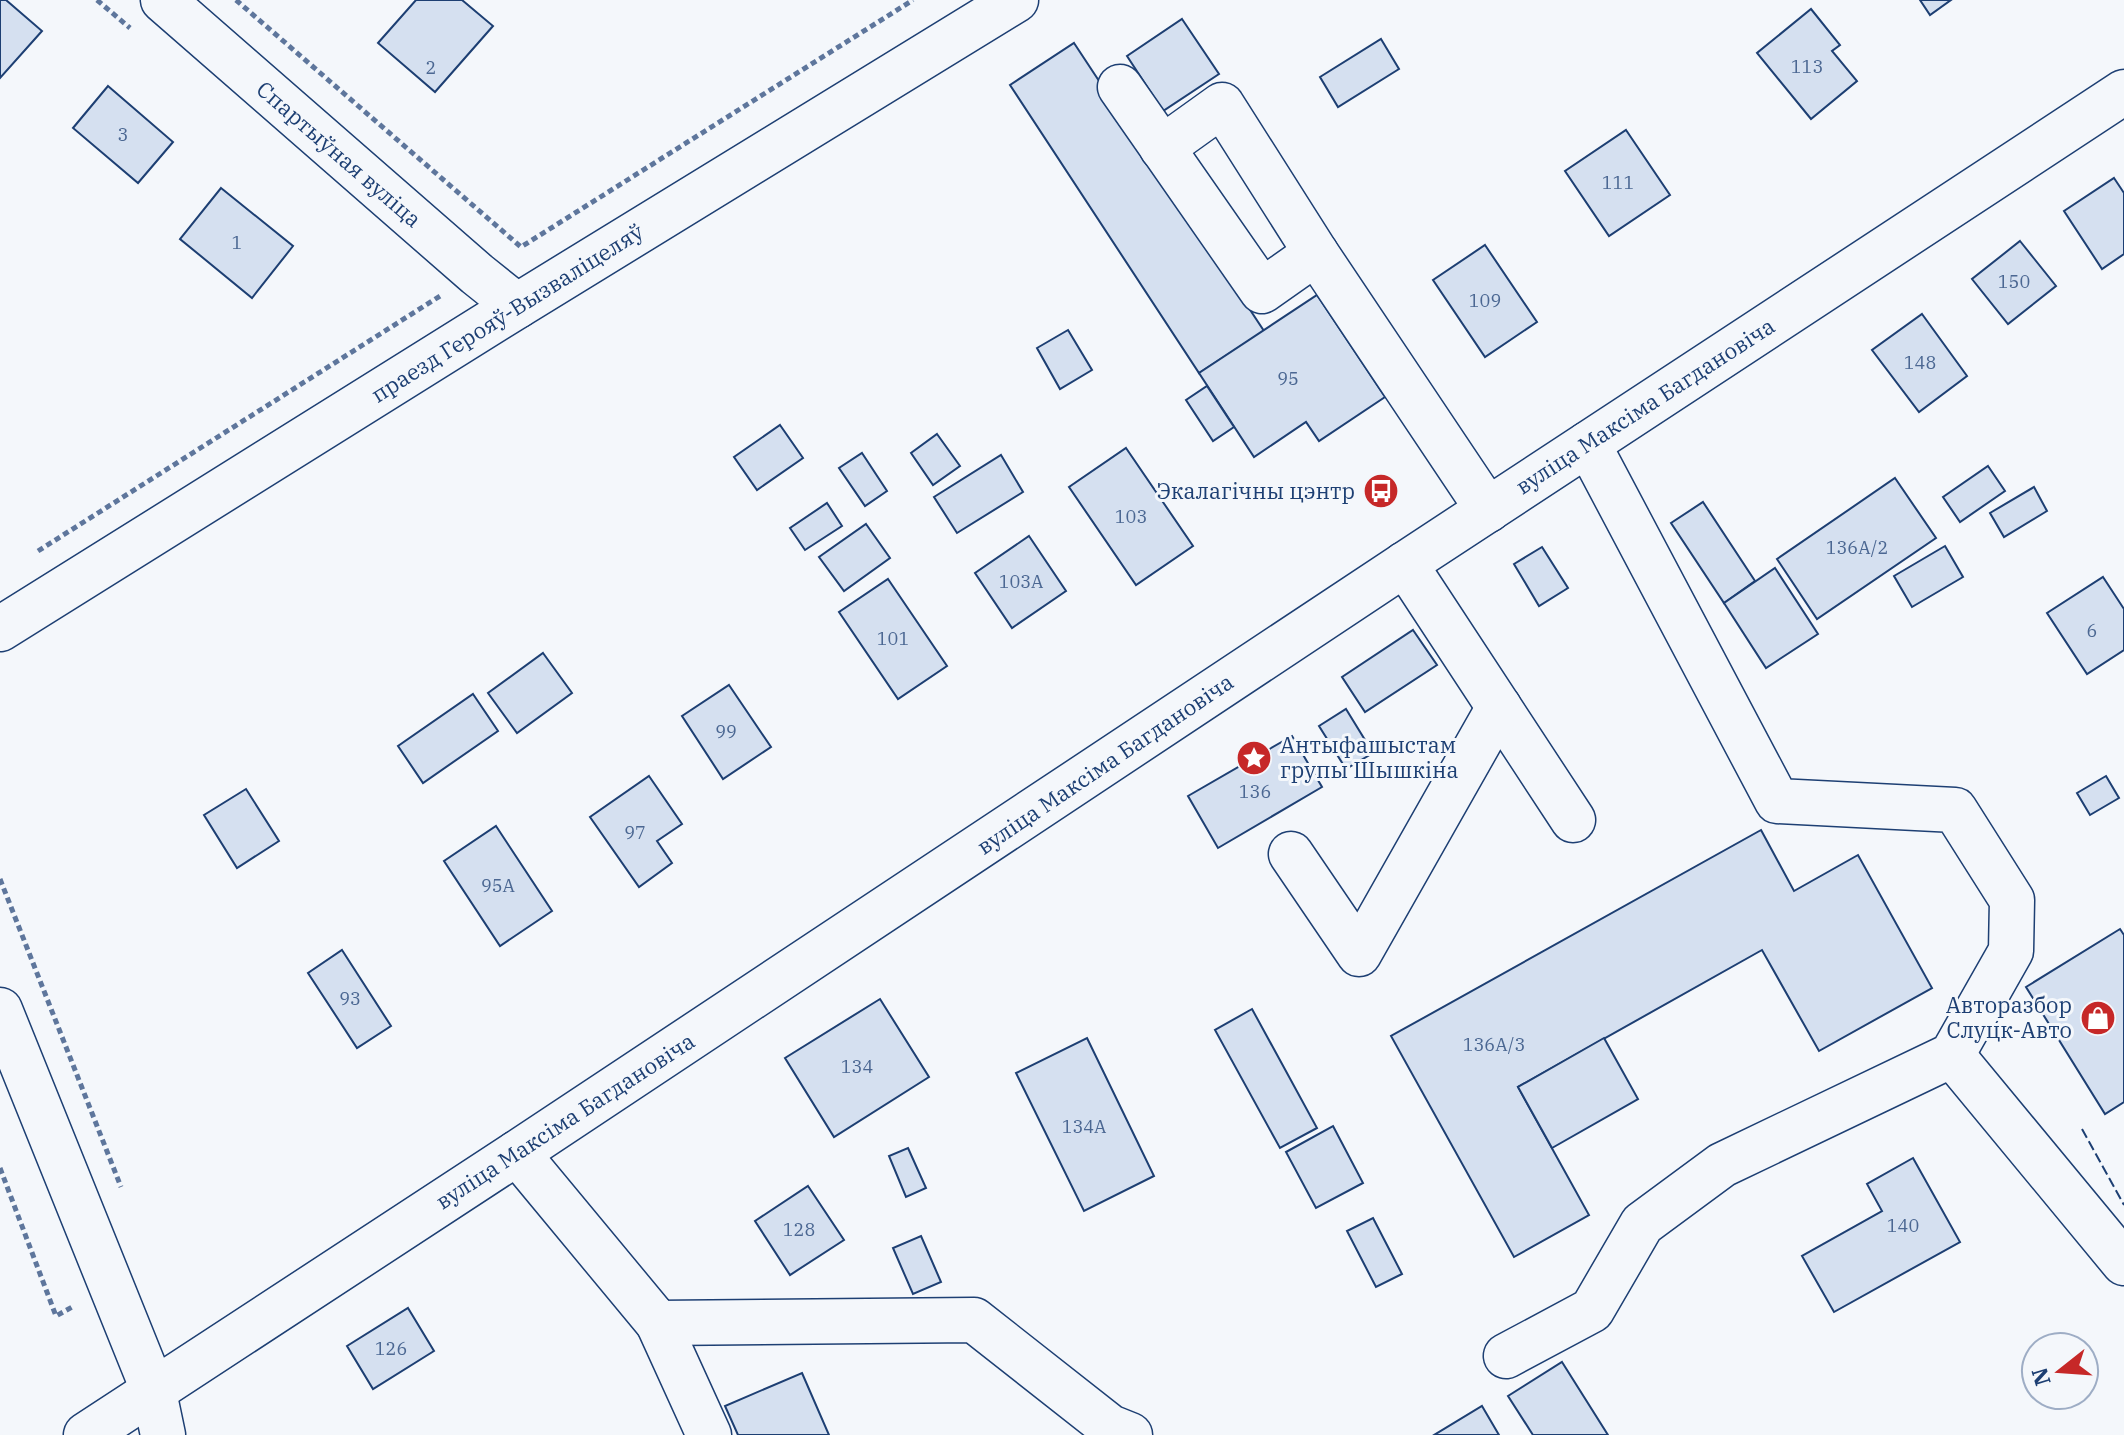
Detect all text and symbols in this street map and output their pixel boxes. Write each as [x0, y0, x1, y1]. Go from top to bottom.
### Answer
house number: 113 [1791, 55, 1823, 78]
house number: 2 [426, 56, 436, 79]
street label: Спартыўная вуліца [251, 74, 428, 233]
house number: 3 [118, 123, 128, 146]
house number: 111 [1602, 171, 1634, 194]
street label: праезд Герояў-Вызваліцеляў [365, 216, 649, 409]
house number: 1 [232, 231, 242, 254]
house number: 150 [1998, 270, 2030, 293]
house number: 109 [1469, 289, 1501, 312]
street label: вуліца Максіма Багдановіча [1510, 311, 1780, 500]
house number: 148 [1904, 351, 1936, 374]
house number: 95 [1277, 367, 1299, 390]
bus stop icon: Экалагічны цэнтр [1362, 472, 1400, 510]
place label: Экалагічны цэнтр [1156, 476, 1355, 505]
house number: 103 [1115, 505, 1147, 528]
house number: 136А/2 [1826, 536, 1888, 559]
house number: 103А [999, 570, 1044, 593]
house number: 6 [2087, 619, 2097, 642]
house number: 101 [877, 627, 909, 650]
street label: вуліца Максіма Багдановіча [971, 667, 1239, 860]
house number: 99 [715, 720, 737, 743]
place label: Антыфашыстам групы Шышкіна [1280, 730, 1459, 784]
place icon: Антыфашыстам групы Шышкіна [1235, 739, 1273, 777]
house number: 136 [1239, 780, 1271, 803]
house number: 97 [624, 821, 646, 844]
house number: 95А [481, 874, 516, 897]
house number: 93 [339, 987, 361, 1010]
place label: Авторазбор Слуцк-Авто [1946, 990, 2072, 1044]
shop icon: Авторазбор Слуцк-Авто [2079, 999, 2117, 1037]
street label: вуліца Максіма Багдановіча [430, 1026, 700, 1215]
house number: 136А/3 [1463, 1033, 1525, 1056]
house number: 134 [841, 1055, 873, 1078]
house number: 134А [1062, 1115, 1107, 1138]
house number: 140 [1887, 1214, 1919, 1237]
house number: 128 [783, 1218, 815, 1241]
north arrow [2020, 1331, 2100, 1411]
house number: 126 [375, 1337, 407, 1360]
text: N [2024, 1364, 2057, 1390]

